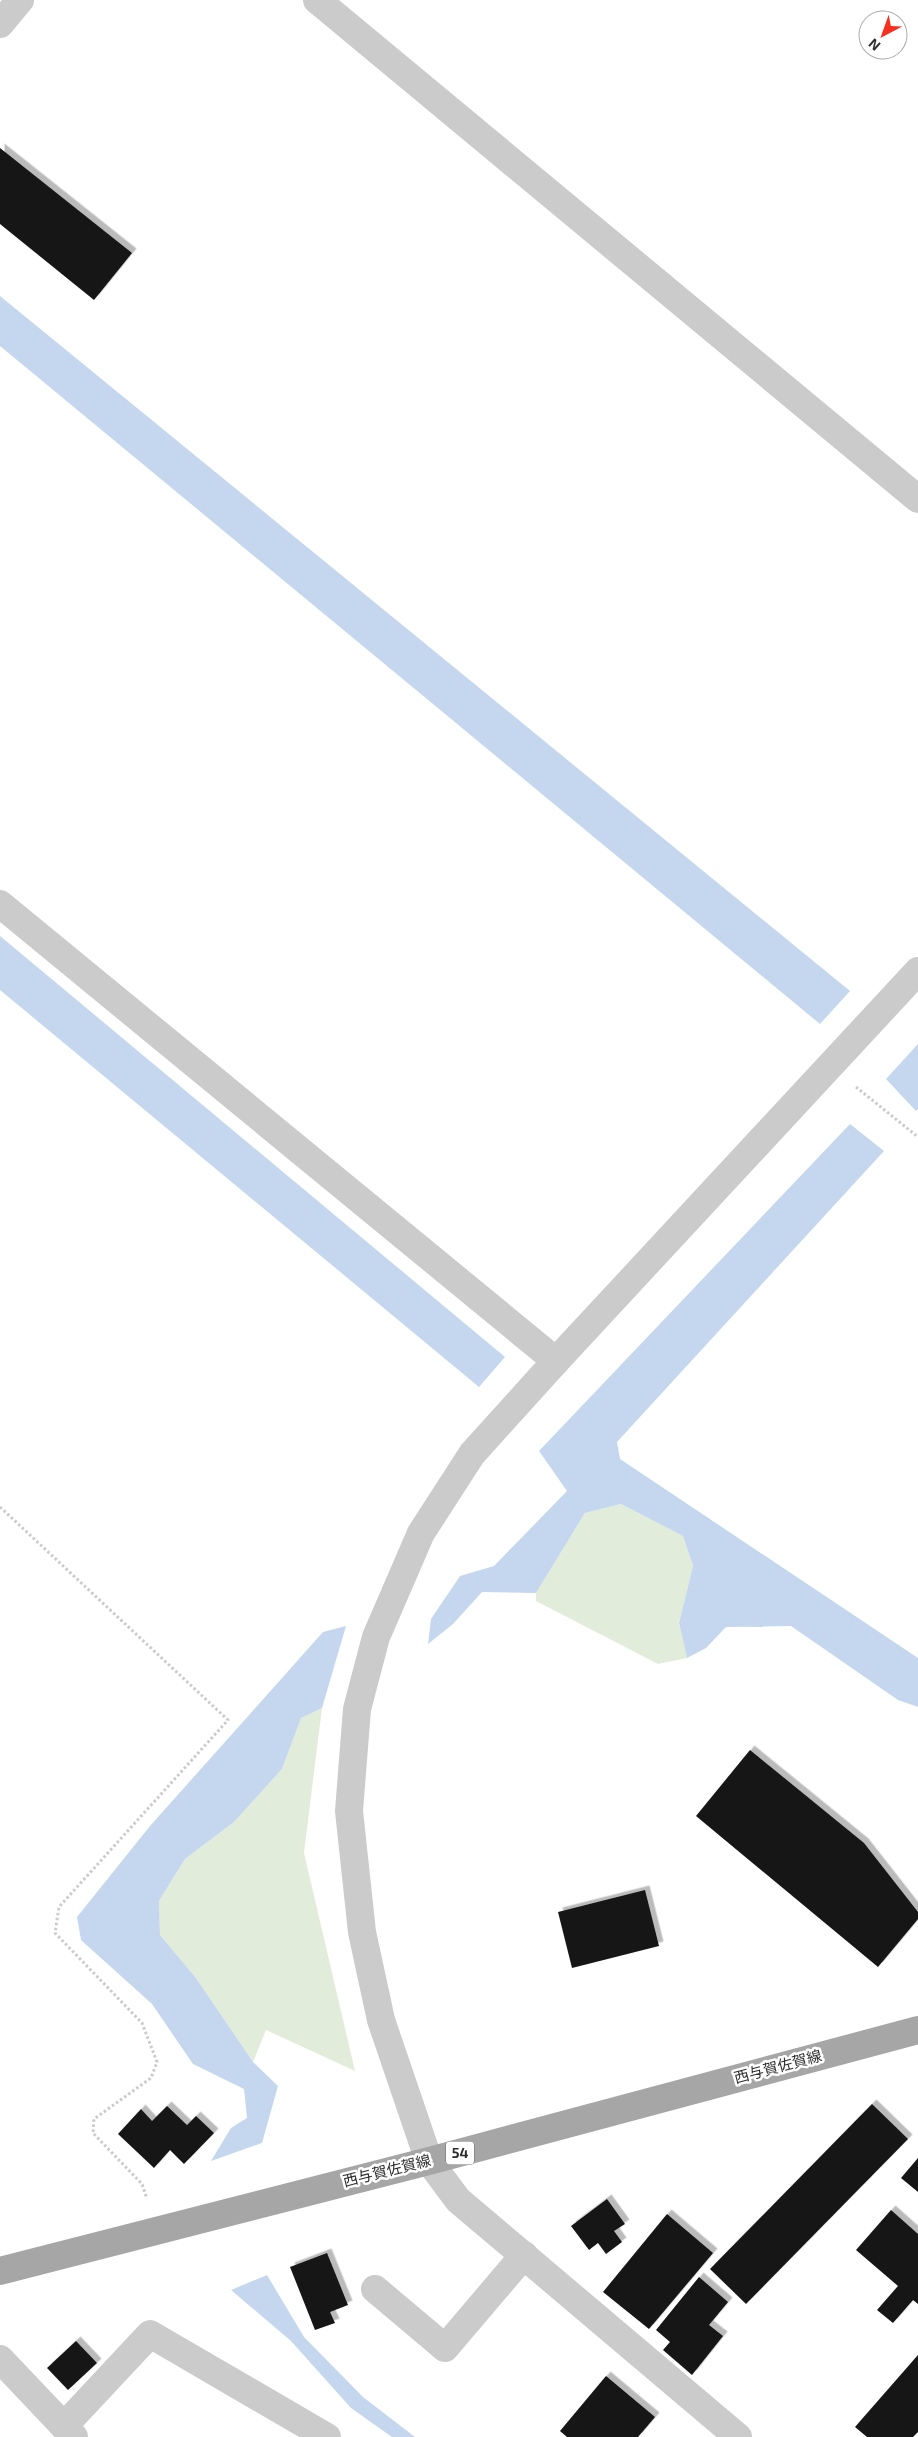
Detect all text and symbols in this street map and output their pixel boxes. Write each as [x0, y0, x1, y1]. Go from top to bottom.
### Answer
north arrow [858, 10, 908, 60]
text: N [865, 35, 884, 55]
street label: 西与賀佐賀線 [732, 2046, 824, 2086]
road number: 54 [446, 2142, 474, 2164]
street label: 西与賀佐賀線 [341, 2150, 433, 2190]

